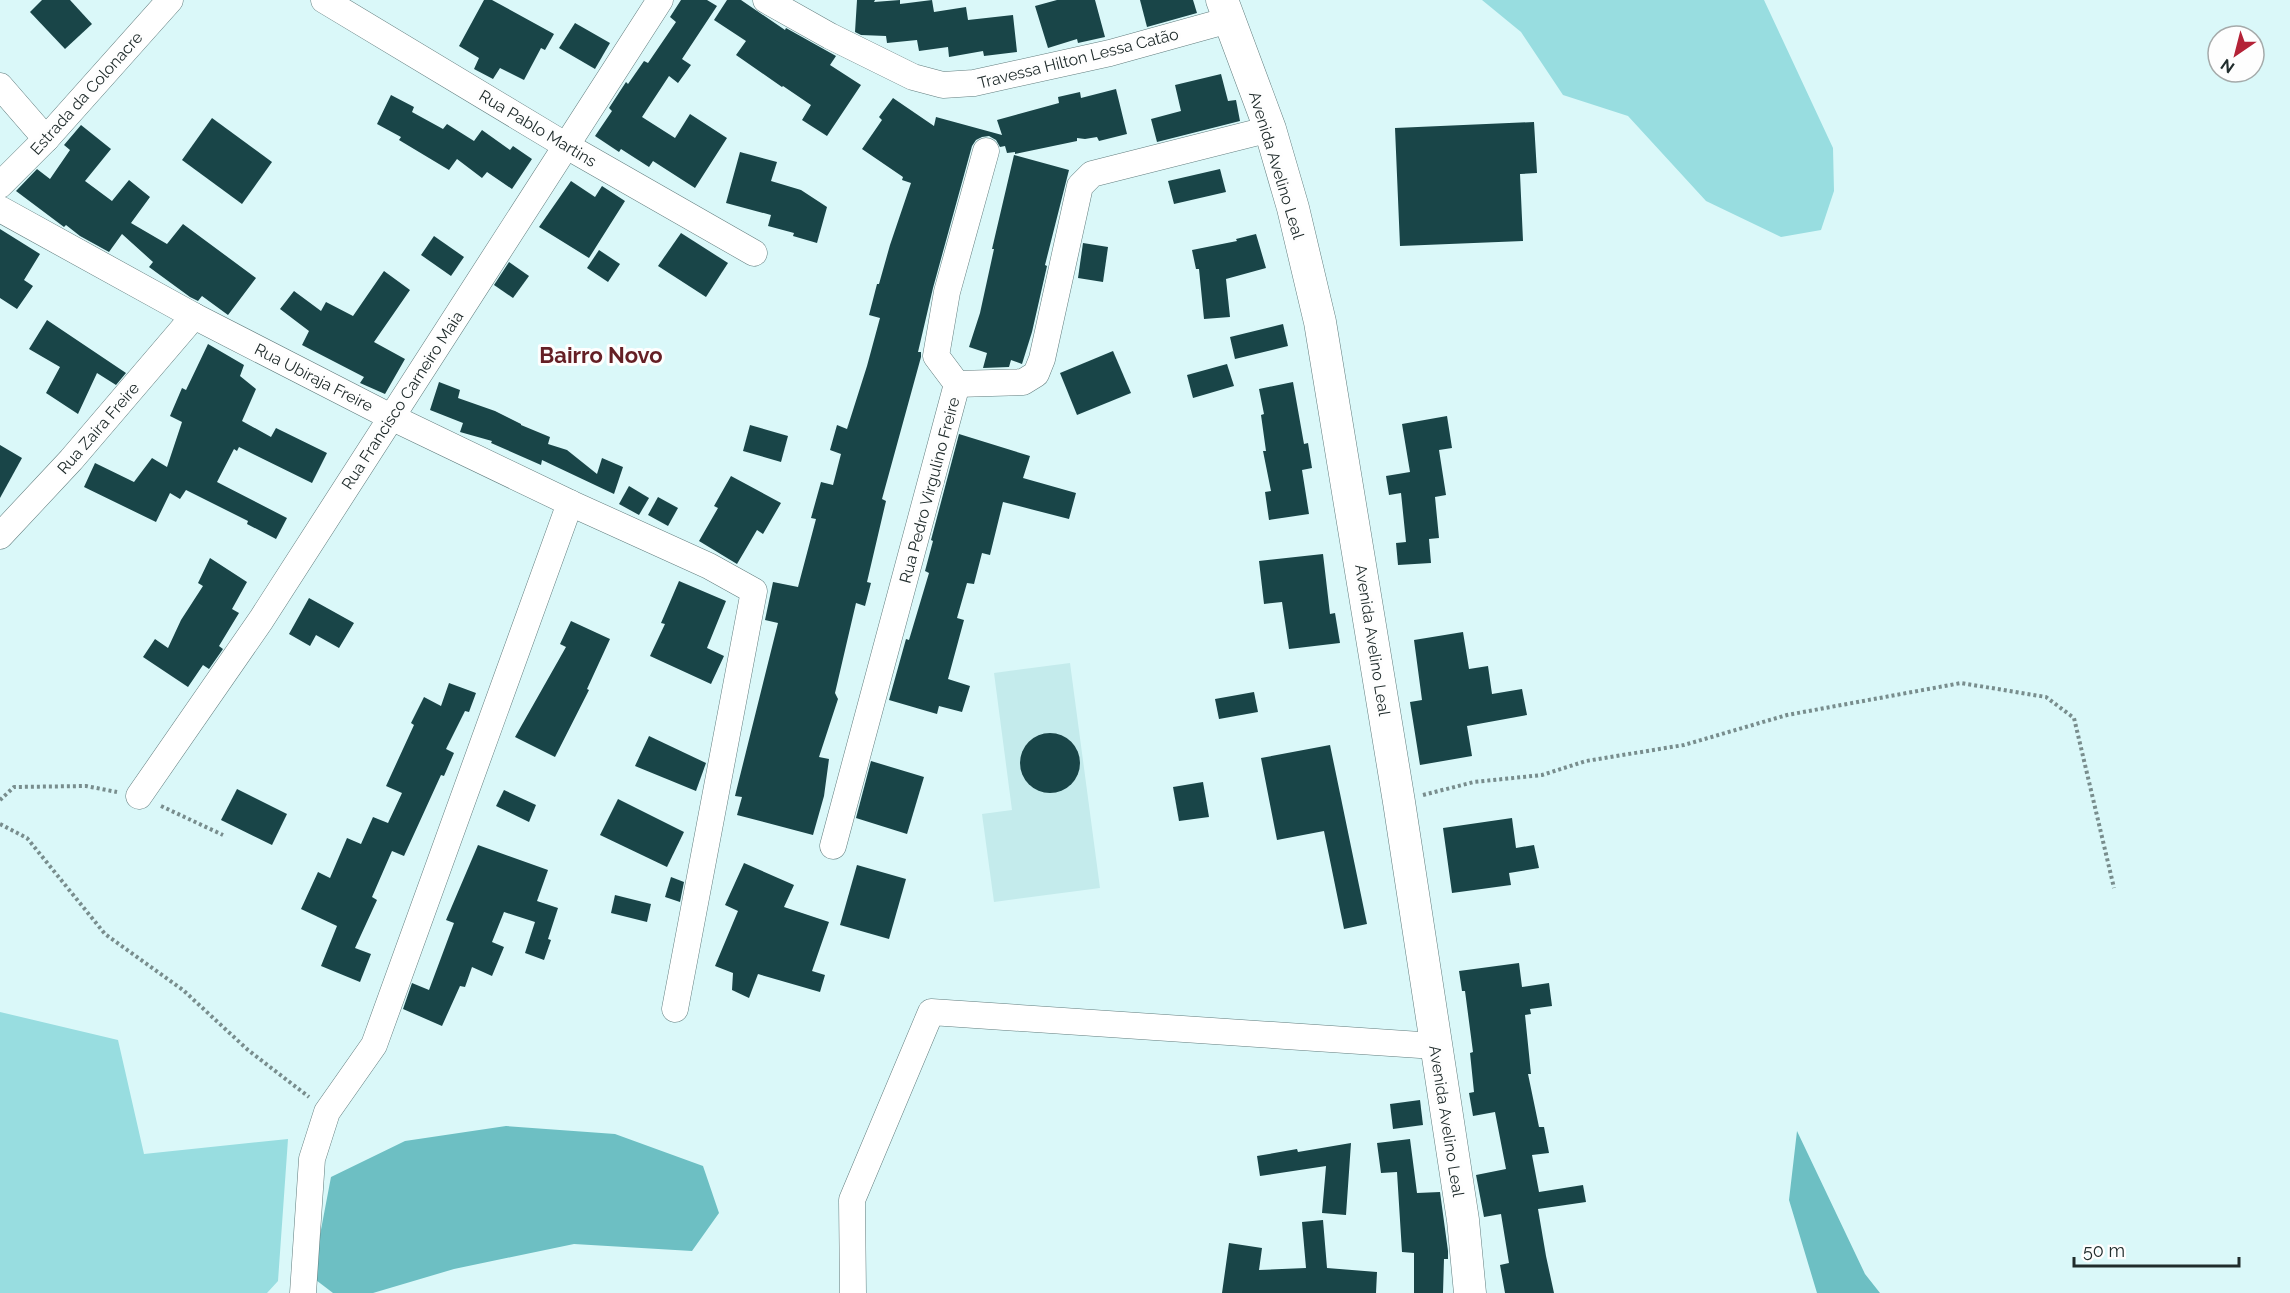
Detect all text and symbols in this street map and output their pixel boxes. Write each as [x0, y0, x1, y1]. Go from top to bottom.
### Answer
street label: Travessa Hilton Lessa Catão [976, 24, 1180, 93]
north arrow [2206, 24, 2266, 84]
street label: Estrada da Colonacre [26, 28, 146, 159]
text: N [2217, 55, 2238, 77]
street label: Rua Pablo Martins [476, 86, 600, 171]
street label: Avenida Avelino Leal [1245, 89, 1308, 242]
street label: Rua Francisco Carneiro Maia [338, 308, 467, 493]
street label: Rua Ubiraja Freire [251, 339, 376, 416]
district label: Bairro Novo [539, 342, 663, 368]
street label: Rua Zaira Freire [53, 379, 143, 478]
street label: Rua Pedro Virgulino Freire [895, 395, 963, 585]
street label: Avenida Avelino Leal [1351, 563, 1394, 718]
street label: Avenida Avelino Leal [1425, 1044, 1468, 1199]
scale bar [2074, 1230, 2239, 1268]
text: 50 m [2083, 1240, 2125, 1261]

